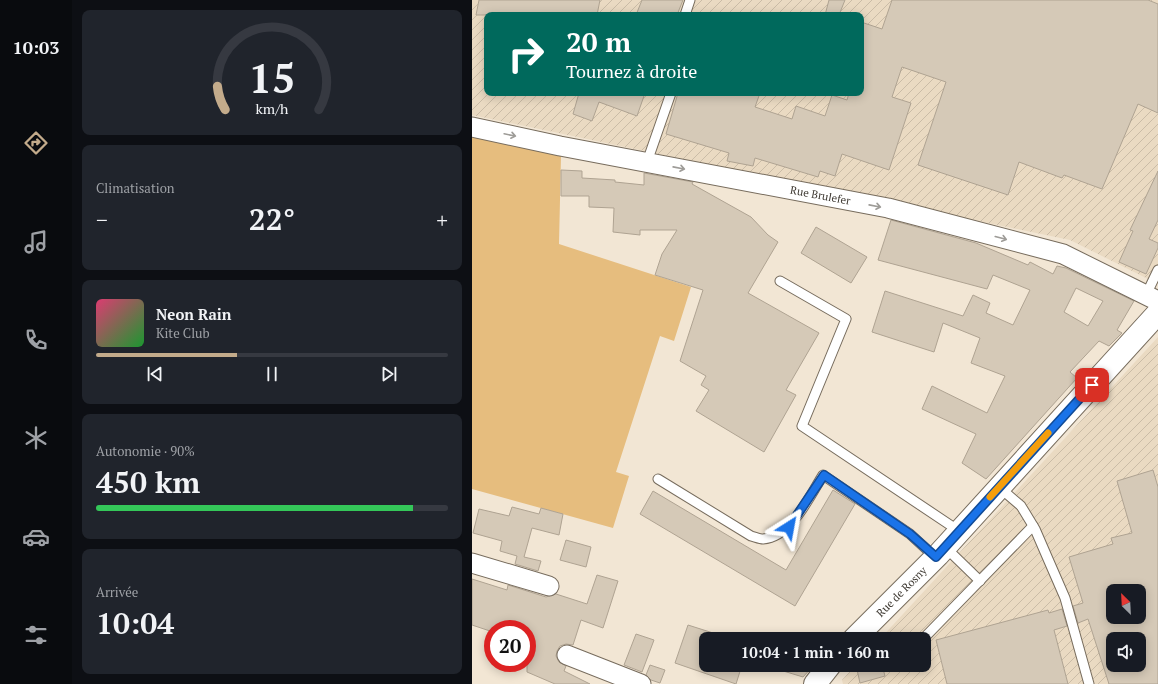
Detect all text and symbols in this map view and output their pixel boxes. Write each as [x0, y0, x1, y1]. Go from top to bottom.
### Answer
text: 20 m [566, 23, 631, 60]
icon: right [500, 28, 552, 80]
text: 10:03 [13, 35, 59, 59]
text: 15 [248, 50, 296, 105]
text: Tournez à droite [566, 59, 697, 83]
text: km/h [256, 99, 289, 118]
icon: directions [22, 129, 50, 157]
one-way arrow [503, 132, 516, 140]
one-way arrow [672, 165, 685, 173]
text: Climatisation [96, 179, 175, 197]
street label: Rue Brulefer [789, 183, 852, 208]
text: 22° [249, 199, 295, 239]
one-way arrow [868, 202, 881, 210]
text: − [96, 205, 108, 234]
text: + [436, 205, 448, 234]
icon: music [22, 228, 50, 256]
one-way arrow [994, 235, 1007, 242]
text: Neon Rain [156, 304, 232, 324]
text: Kite Club [156, 324, 210, 342]
icon: phone [22, 326, 50, 354]
icon: previous [144, 363, 166, 385]
icon: pause [261, 363, 283, 385]
icon: next [378, 363, 400, 385]
pin [1075, 368, 1109, 402]
icon: arrive [1081, 374, 1103, 396]
icon: climate [22, 424, 50, 452]
text: Autonomie · 90% [96, 442, 195, 460]
text: 450 km [96, 462, 200, 502]
position arrow [768, 506, 810, 548]
icon: car [22, 523, 50, 551]
street label: Rue de Rosny [873, 563, 930, 620]
text: Arrivée [96, 583, 138, 601]
north arrow [1106, 584, 1146, 624]
map controls [1106, 584, 1146, 672]
text: 10:04 [96, 603, 174, 643]
speed limit sign: 20 [484, 620, 536, 672]
icon: filters [22, 621, 50, 649]
button: sound [1106, 632, 1146, 672]
text: 10:04 · 1 min · 160 m [741, 642, 889, 662]

